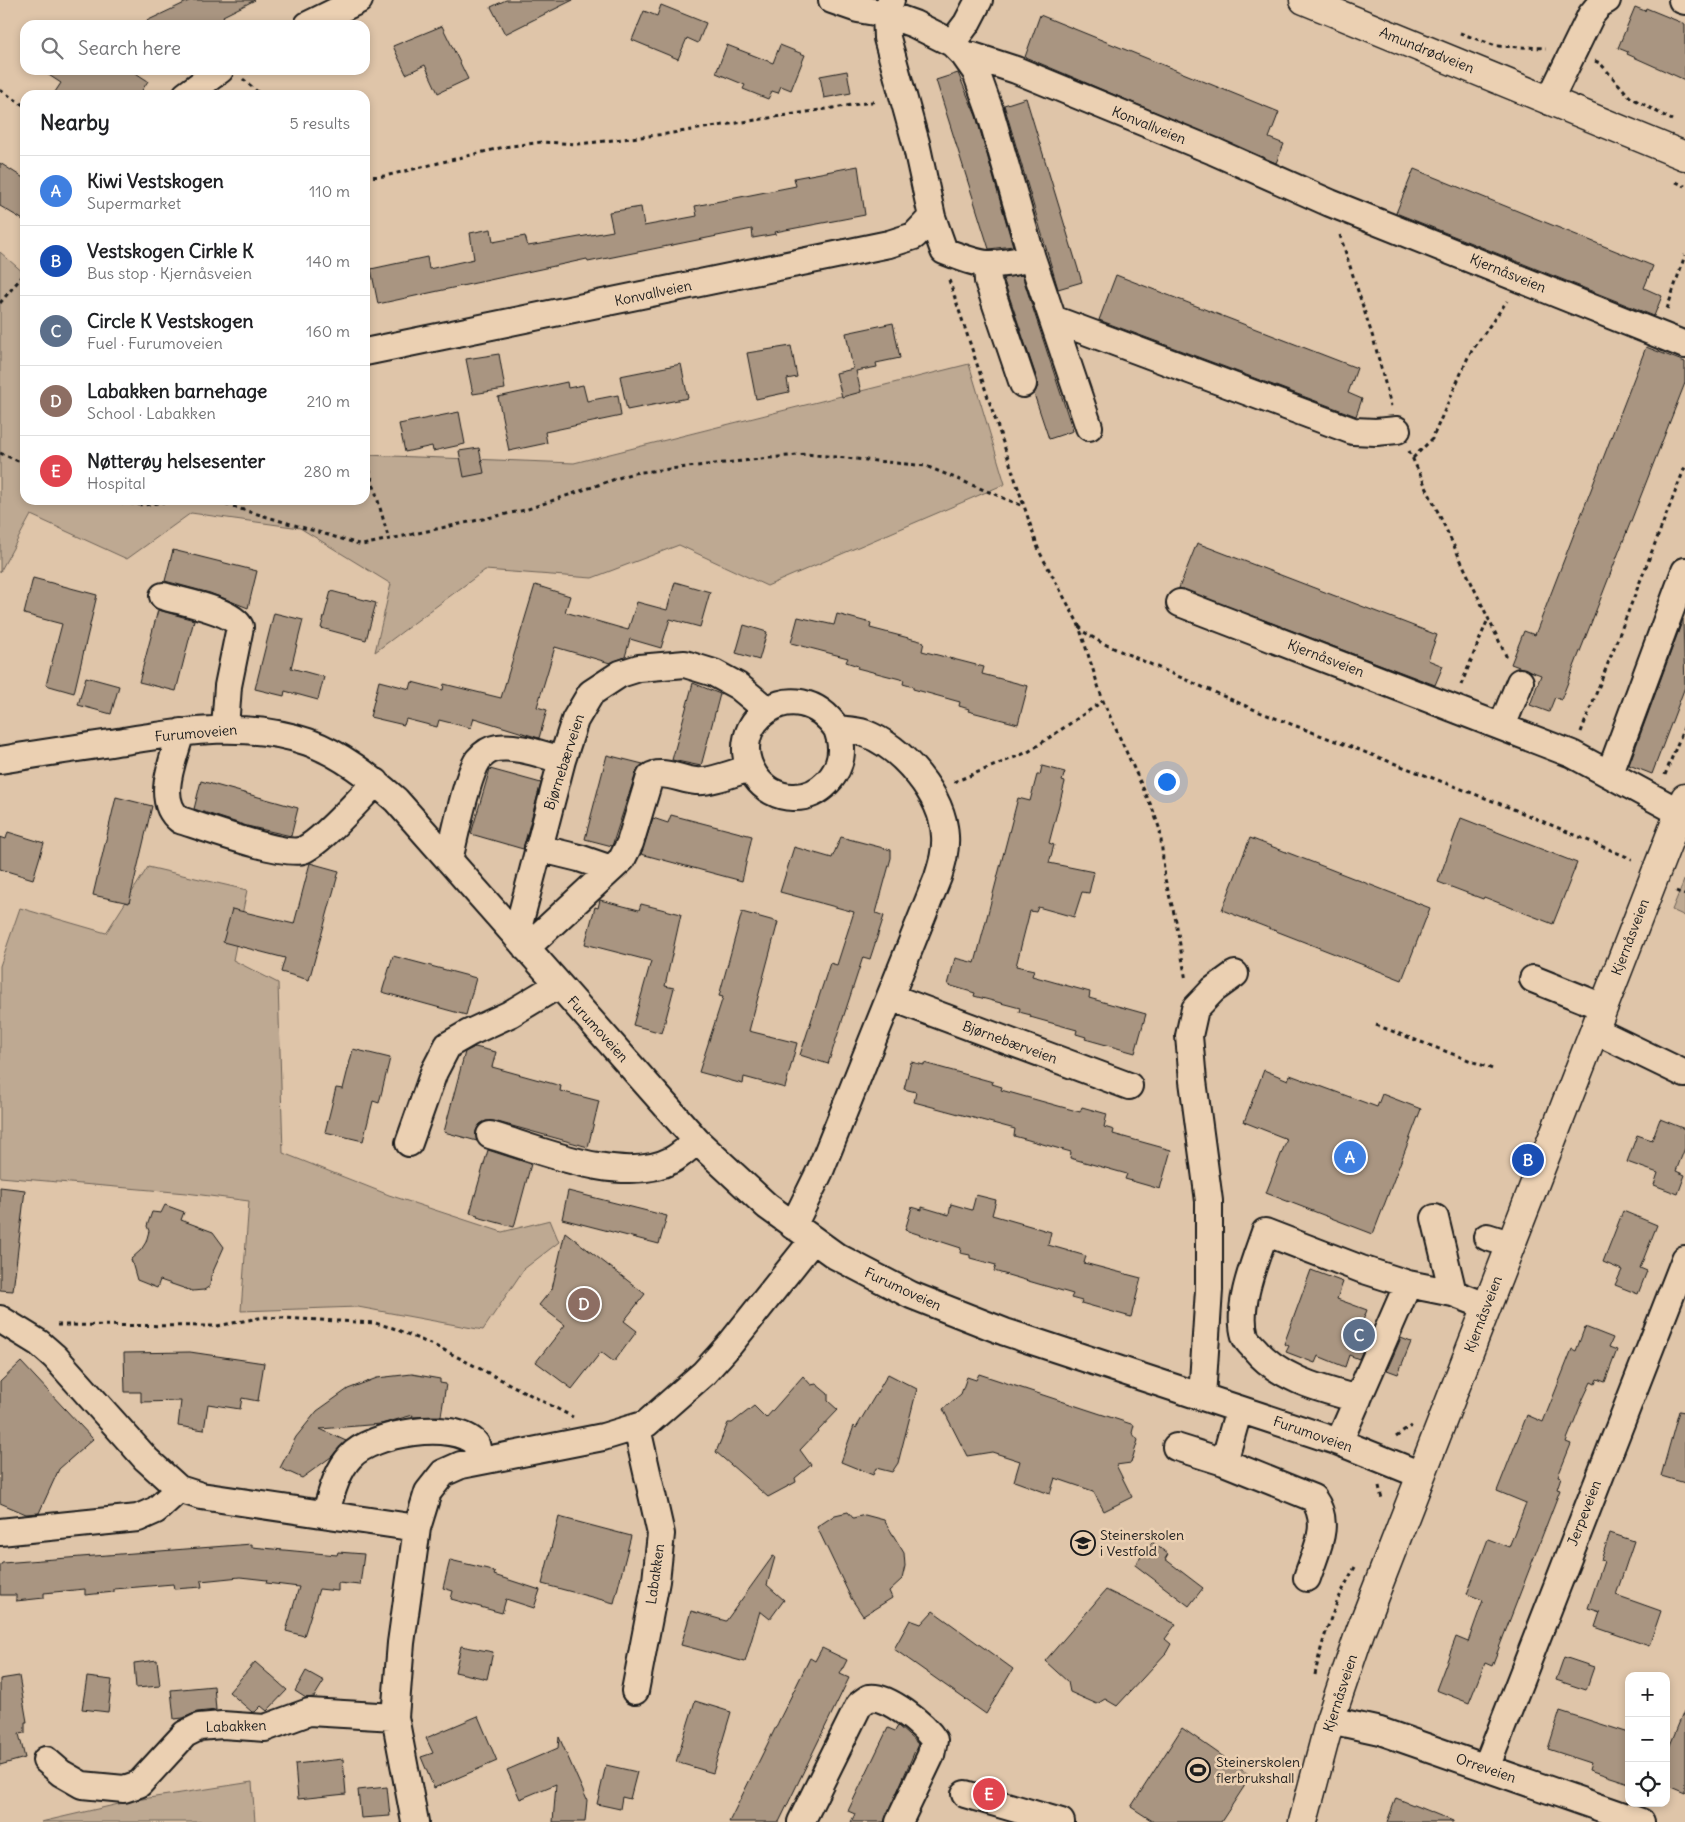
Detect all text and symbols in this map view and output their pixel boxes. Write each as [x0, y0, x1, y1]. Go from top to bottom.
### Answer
search box [20, 20, 370, 75]
street label: Amundrødveien [1377, 23, 1477, 77]
icon: search [38, 34, 66, 62]
text: Search here [78, 36, 181, 60]
street label: Konvallveien [1109, 102, 1189, 148]
text: Nearby [40, 109, 110, 136]
text: 5 results [289, 113, 350, 133]
text: Kiwi Vestskogen [87, 169, 224, 193]
text: A [51, 181, 61, 201]
text: 110 m [309, 181, 350, 201]
text: Supermarket [87, 193, 181, 213]
text: Vestskogen Cirkle K [87, 239, 254, 263]
street label: Kjernåsveien [1467, 250, 1549, 296]
text: B [51, 251, 61, 271]
text: 140 m [306, 251, 350, 271]
text: Bus stop · Kjernåsveien [87, 263, 252, 283]
street label: Konvallveien [613, 276, 693, 310]
text: Circle K Vestskogen [87, 309, 253, 333]
text: C [51, 321, 61, 341]
text: 160 m [306, 321, 350, 341]
text: Fuel · Furumoveien [87, 333, 223, 353]
text: Labakken barnehage [87, 379, 267, 403]
text: D [50, 391, 62, 411]
text: 210 m [307, 391, 350, 411]
text: School · Labakken [87, 403, 216, 423]
text: Nøtterøy helsesenter [87, 449, 265, 473]
text: E [51, 461, 61, 481]
text: 280 m [304, 461, 350, 481]
text: Hospital [87, 473, 146, 493]
street label: Kjernåsveien [1285, 635, 1367, 681]
street label: Bjørnebærveien [540, 712, 588, 812]
street label: Furumoveien [154, 720, 238, 746]
your location [1154, 769, 1180, 795]
street label: Kjernåsveien [1607, 896, 1653, 978]
street label: Furumoveien [564, 992, 632, 1066]
street label: Bjørnebærveien [960, 1016, 1060, 1068]
pin: A [1334, 1138, 1366, 1176]
pin: B [1512, 1141, 1544, 1179]
street label: Furumoveien [862, 1263, 944, 1315]
street label: Kjernåsveien [1460, 1273, 1506, 1355]
pin: D [568, 1285, 600, 1323]
pin: C [1343, 1316, 1375, 1354]
street label: Furumoveien [1271, 1412, 1355, 1456]
street label: Jerpeveien [1563, 1478, 1605, 1548]
place label: Steinerskolen i Vestfold [1100, 1526, 1184, 1560]
school or university icon: Steinerskolen i Vestfold [1070, 1530, 1096, 1556]
street label: Labakken [642, 1543, 668, 1605]
street label: Kjernåsveien [1319, 1652, 1361, 1734]
map controls [1625, 1672, 1670, 1807]
button: + [1625, 1672, 1670, 1717]
street label: Labakken [205, 1716, 267, 1736]
button: − [1625, 1717, 1670, 1762]
street label: Orreveien [1454, 1749, 1518, 1787]
place label: Steinerskolen flerbrukshall [1216, 1753, 1300, 1787]
sports icon: Steinerskolen flerbrukshall [1185, 1757, 1211, 1783]
button: locate [1625, 1762, 1670, 1807]
pin: E [973, 1775, 1005, 1813]

